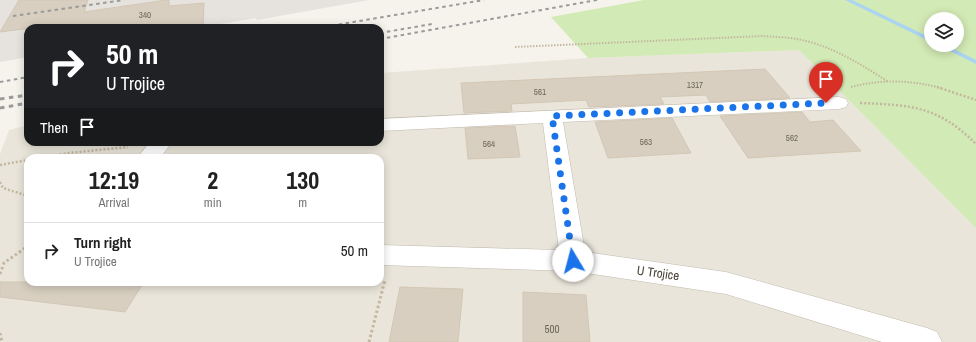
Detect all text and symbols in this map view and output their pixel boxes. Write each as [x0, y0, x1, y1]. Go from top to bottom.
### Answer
house number: 340 [139, 9, 151, 21]
map controls [924, 12, 964, 52]
button: layers [924, 12, 964, 52]
text: 50 m [106, 35, 158, 73]
icon: right [40, 40, 92, 92]
pin [809, 62, 843, 103]
icon: arrive [815, 68, 837, 90]
text: U Trojice [106, 71, 165, 96]
house number: 1317 [687, 79, 703, 91]
house number: 561 [534, 86, 546, 98]
icon: arrive [76, 116, 98, 138]
text: Then [40, 117, 68, 138]
house number: 562 [786, 132, 798, 144]
house number: 563 [640, 136, 652, 148]
house number: 564 [483, 138, 495, 150]
text: 12:19 [89, 164, 139, 196]
text: 2 [207, 164, 218, 196]
text: 130 [286, 164, 319, 196]
text: Arrival [99, 194, 129, 211]
text: min [204, 194, 222, 211]
text: m [298, 194, 307, 211]
text: Turn right [74, 232, 131, 253]
icon: right [40, 240, 62, 262]
text: 50 m [341, 240, 368, 261]
position arrow [552, 240, 594, 282]
text: U Trojice [74, 253, 117, 270]
street label: U Trojice [636, 262, 680, 284]
house number: 500 [544, 322, 560, 336]

